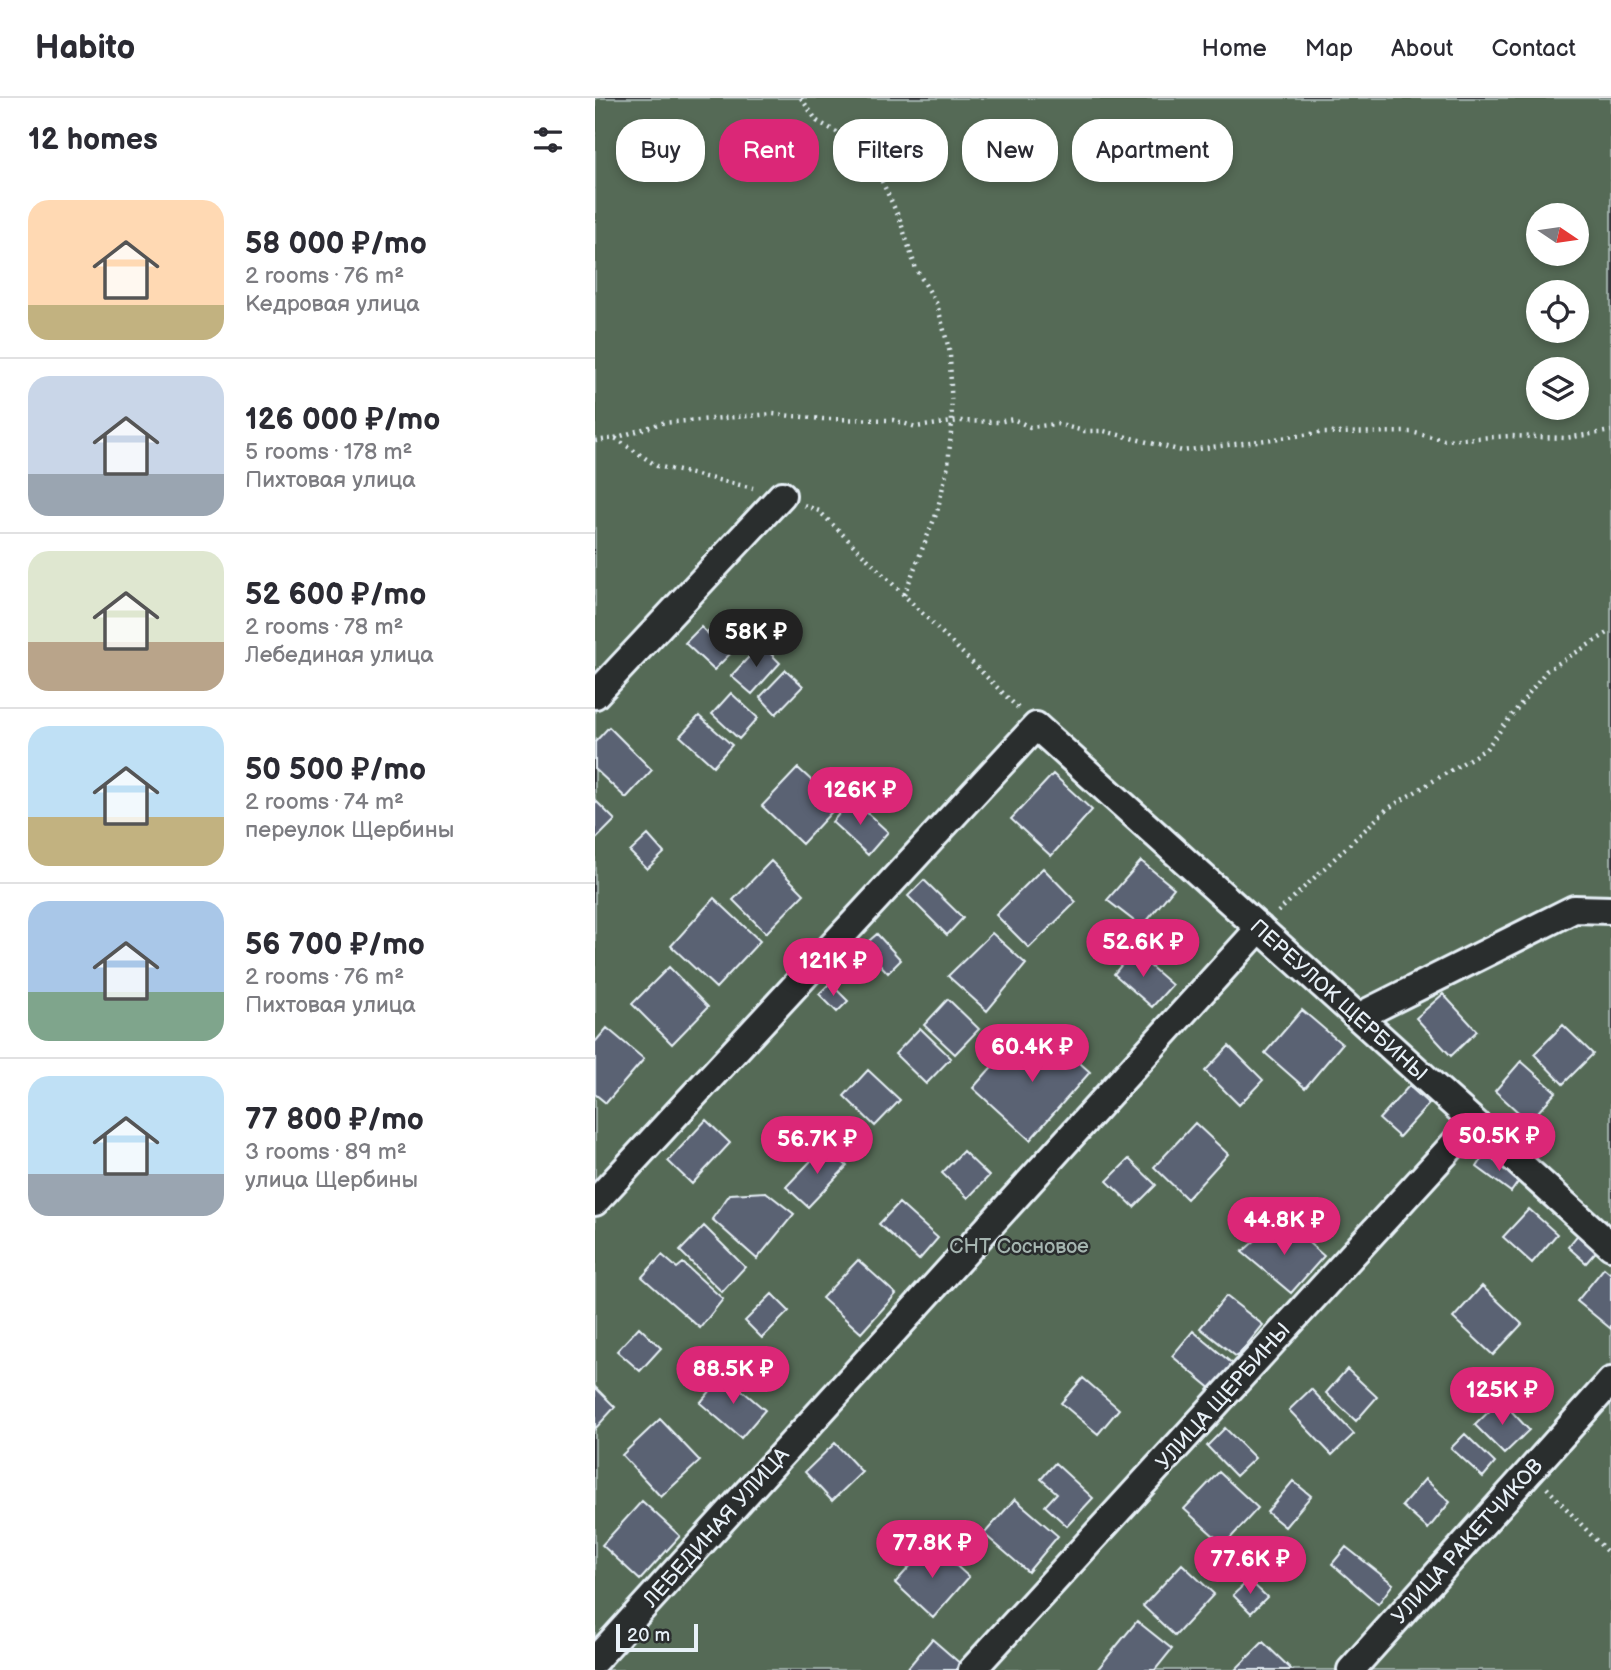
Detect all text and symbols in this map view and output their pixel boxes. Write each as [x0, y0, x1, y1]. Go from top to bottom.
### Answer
text: Habito [35, 28, 135, 68]
text: Home [1202, 34, 1267, 63]
text: Map [1305, 34, 1353, 63]
text: About [1391, 34, 1453, 63]
text: Contact [1491, 34, 1576, 63]
chip: Buy [616, 119, 705, 182]
chip: Rent [719, 119, 819, 182]
chip: Filters [833, 119, 948, 182]
chip: New [962, 119, 1058, 182]
chip: Apartment [1072, 119, 1233, 182]
icon: filters [529, 121, 567, 159]
text: 12 homes [28, 122, 158, 158]
north arrow [1526, 203, 1589, 266]
map controls [1526, 203, 1589, 420]
text: 58 000 ₽/mo [245, 226, 427, 262]
icon: home [84, 228, 168, 312]
text: 2 rooms · 76 m² [245, 262, 404, 290]
button: locate [1526, 280, 1589, 343]
text: Кедровая улица [245, 290, 420, 318]
button: layers [1526, 357, 1589, 420]
text: 126 000 ₽/mo [245, 402, 440, 438]
icon: home [84, 404, 168, 488]
text: 5 rooms · 178 m² [245, 438, 413, 466]
text: Пихтовая улица [245, 466, 416, 494]
text: 52 600 ₽/mo [245, 577, 426, 613]
icon: home [84, 579, 168, 663]
pin: 58K ₽ [707, 610, 805, 669]
text: 2 rooms · 78 m² [245, 613, 403, 641]
text: 58K ₽ [725, 618, 787, 646]
text: Лебединая улица [245, 641, 434, 669]
text: 50 500 ₽/mo [245, 752, 426, 788]
icon: home [84, 754, 168, 838]
pin: 126K ₽ [803, 768, 917, 827]
text: 126K ₽ [824, 776, 896, 804]
text: 2 rooms · 74 m² [245, 788, 404, 816]
text: переулок Щербины [245, 816, 454, 844]
street label: ПЕРЕУЛОК ЩЕРБИНЫ [1245, 914, 1432, 1087]
pin: 52.6K ₽ [1078, 920, 1208, 979]
text: 56 700 ₽/mo [245, 927, 425, 963]
text: 52.6K ₽ [1102, 928, 1184, 956]
icon: home [84, 929, 168, 1013]
pin: 121K ₽ [776, 939, 890, 998]
text: 121K ₽ [799, 947, 867, 975]
text: 2 rooms · 76 m² [245, 963, 404, 991]
text: Пихтовая улица [245, 991, 416, 1019]
pin: 60.4K ₽ [967, 1024, 1097, 1084]
text: 60.4K ₽ [991, 1033, 1073, 1061]
text: 77 800 ₽/mo [245, 1102, 424, 1138]
icon: home [84, 1104, 168, 1188]
pin: 50.5K ₽ [1434, 1114, 1564, 1173]
pin: 56.7K ₽ [752, 1116, 882, 1176]
text: 50.5K ₽ [1458, 1122, 1540, 1150]
text: 56.7K ₽ [777, 1125, 857, 1153]
text: 3 rooms · 89 m² [245, 1138, 407, 1166]
text: улица Щербины [245, 1166, 418, 1194]
pin: 44.8K ₽ [1219, 1198, 1349, 1257]
text: 44.8K ₽ [1243, 1206, 1325, 1234]
park label: СНТ Сосновое [949, 1234, 1089, 1259]
street label: УЛИЦА ЩЕРБИНЫ [1151, 1318, 1296, 1475]
pin: 88.5K ₽ [668, 1346, 798, 1406]
text: 88.5K ₽ [692, 1355, 774, 1383]
pin: 125K ₽ [1445, 1368, 1559, 1427]
text: 125K ₽ [1466, 1376, 1538, 1404]
street label: ЛЕБЕДИНАЯ УЛИЦА [638, 1442, 795, 1613]
street label: УЛИЦА РАКЕТЧИКОВ [1387, 1454, 1548, 1629]
pin: 77.8K ₽ [867, 1520, 997, 1580]
text: 77.8K ₽ [892, 1529, 972, 1557]
pin: 77.6K ₽ [1185, 1536, 1315, 1596]
text: 77.6K ₽ [1210, 1545, 1290, 1573]
scale bar [616, 1621, 698, 1653]
text: 20 m [627, 1624, 670, 1647]

